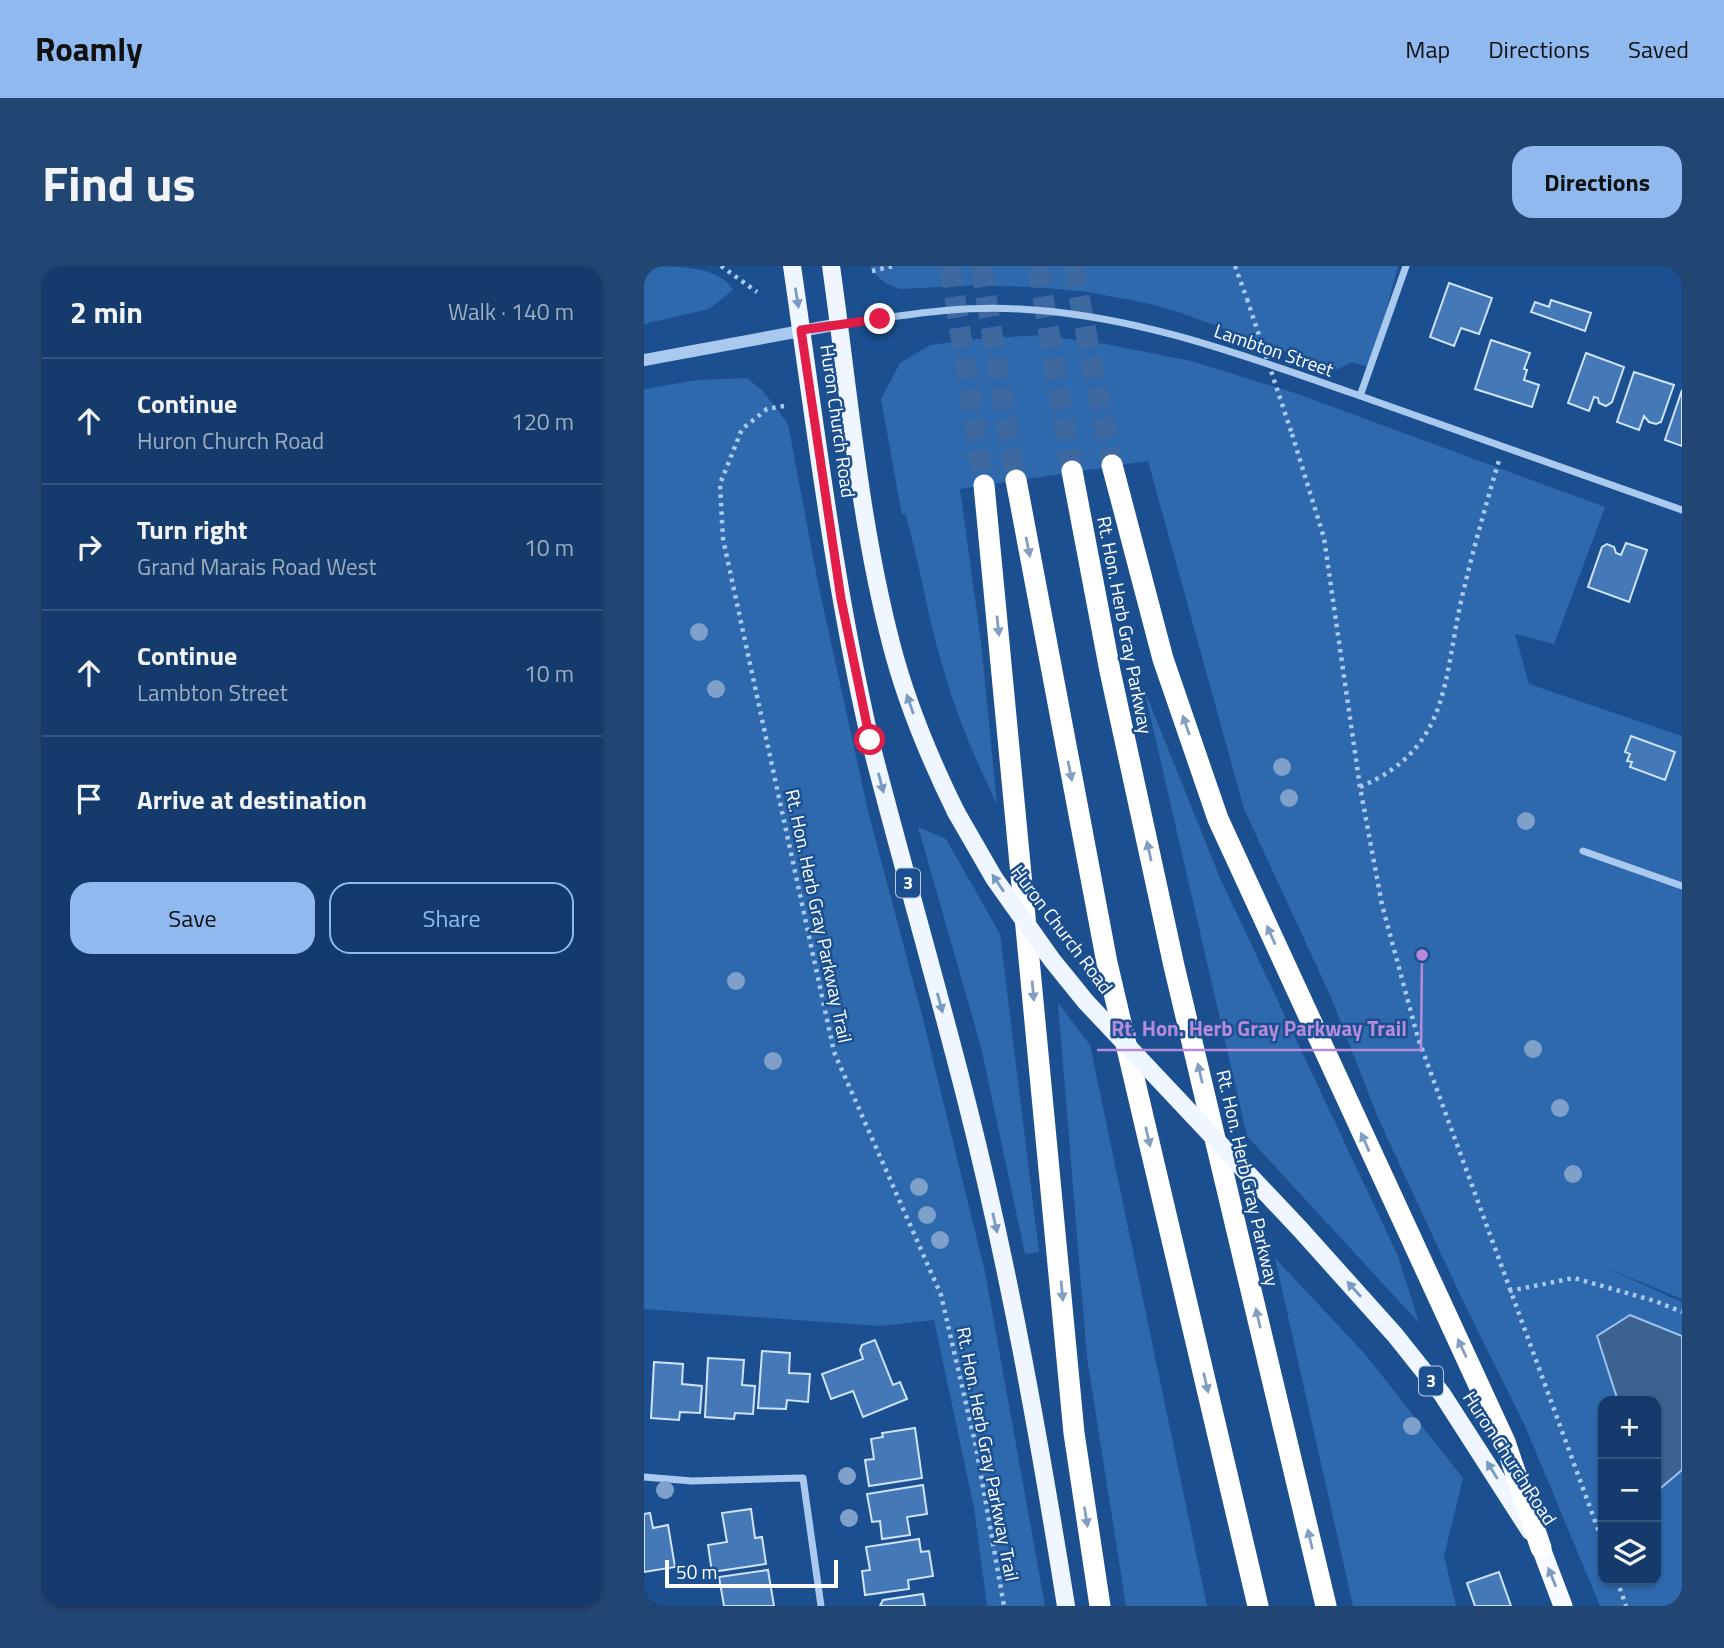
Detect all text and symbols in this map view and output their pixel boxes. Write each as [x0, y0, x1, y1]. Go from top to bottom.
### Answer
text: Roamly [35, 24, 143, 74]
text: Map [1405, 31, 1450, 67]
text: Directions [1488, 31, 1590, 67]
text: Saved [1628, 31, 1689, 67]
text: Find us [42, 145, 196, 220]
button: Directions [1512, 146, 1682, 218]
one-way arrow [791, 287, 802, 309]
text: 2 min [70, 289, 143, 335]
text: Walk · 140 m [448, 294, 574, 329]
route end [864, 303, 895, 334]
street label: Lambton Street [1211, 316, 1338, 384]
street label: Huron Church Road [813, 342, 864, 499]
text: Continue [137, 384, 237, 423]
icon: ahead [70, 402, 108, 440]
text: 120 m [511, 404, 574, 439]
text: Huron Church Road [137, 423, 324, 458]
text: Turn right [137, 510, 248, 549]
street label: Rt. Hon. Herb Gray Parkway [1090, 513, 1161, 736]
icon: right [70, 528, 108, 566]
text: 10 m [524, 530, 574, 565]
one-way arrow [1023, 536, 1034, 558]
text: Grand Marais Road West [137, 549, 377, 584]
one-way arrow [993, 615, 1004, 637]
text: Continue [137, 636, 237, 675]
icon: ahead [70, 654, 108, 692]
text: 10 m [524, 656, 574, 691]
text: Lambton Street [137, 675, 288, 710]
one-way arrow [904, 693, 915, 714]
one-way arrow [1180, 714, 1191, 735]
route start [854, 724, 885, 755]
one-way arrow [1065, 760, 1076, 782]
one-way arrow [876, 772, 887, 794]
icon: arrive [70, 780, 108, 818]
text: Arrive at destination [137, 780, 367, 819]
street label: Rt. Hon. Herb Gray Parkway Trail [778, 786, 861, 1045]
one-way arrow [1143, 840, 1154, 862]
street label: Huron Church Road [1004, 858, 1120, 999]
road number: 3 [896, 868, 920, 898]
one-way arrow [991, 873, 1004, 893]
button: Save [70, 882, 315, 954]
button: Share [329, 882, 574, 954]
one-way arrow [1265, 925, 1277, 945]
one-way arrow [1028, 980, 1039, 1002]
one-way arrow [935, 992, 946, 1014]
callout: Rt. Hon. Herb Gray Parkway Trail [1097, 1008, 1421, 1050]
text: Rt. Hon. Herb Gray Parkway Trail [1111, 1012, 1407, 1044]
one-way arrow [1194, 1062, 1205, 1084]
street label: Rt. Hon. Herb Gray Parkway [1209, 1067, 1288, 1289]
one-way arrow [1143, 1126, 1154, 1148]
one-way arrow [1360, 1132, 1371, 1153]
one-way arrow [990, 1212, 1001, 1234]
one-way arrow [1057, 1280, 1068, 1302]
one-way arrow [1346, 1280, 1362, 1298]
one-way arrow [1252, 1307, 1263, 1329]
street label: Rt. Hon. Herb Gray Parkway Trail [950, 1324, 1027, 1584]
one-way arrow [1456, 1338, 1467, 1359]
road number: 3 [1419, 1366, 1443, 1396]
one-way arrow [1200, 1372, 1211, 1394]
street label: Huron Church Road [1456, 1385, 1565, 1530]
map controls [1598, 1396, 1661, 1585]
button: + [1598, 1396, 1661, 1459]
button: − [1598, 1459, 1661, 1522]
one-way arrow [1485, 1460, 1498, 1479]
one-way arrow [1081, 1506, 1092, 1528]
button: layers [1598, 1522, 1661, 1585]
one-way arrow [1305, 1528, 1316, 1550]
scale bar [665, 1557, 838, 1589]
text: 50 m [676, 1557, 717, 1586]
one-way arrow [1546, 1567, 1557, 1588]

